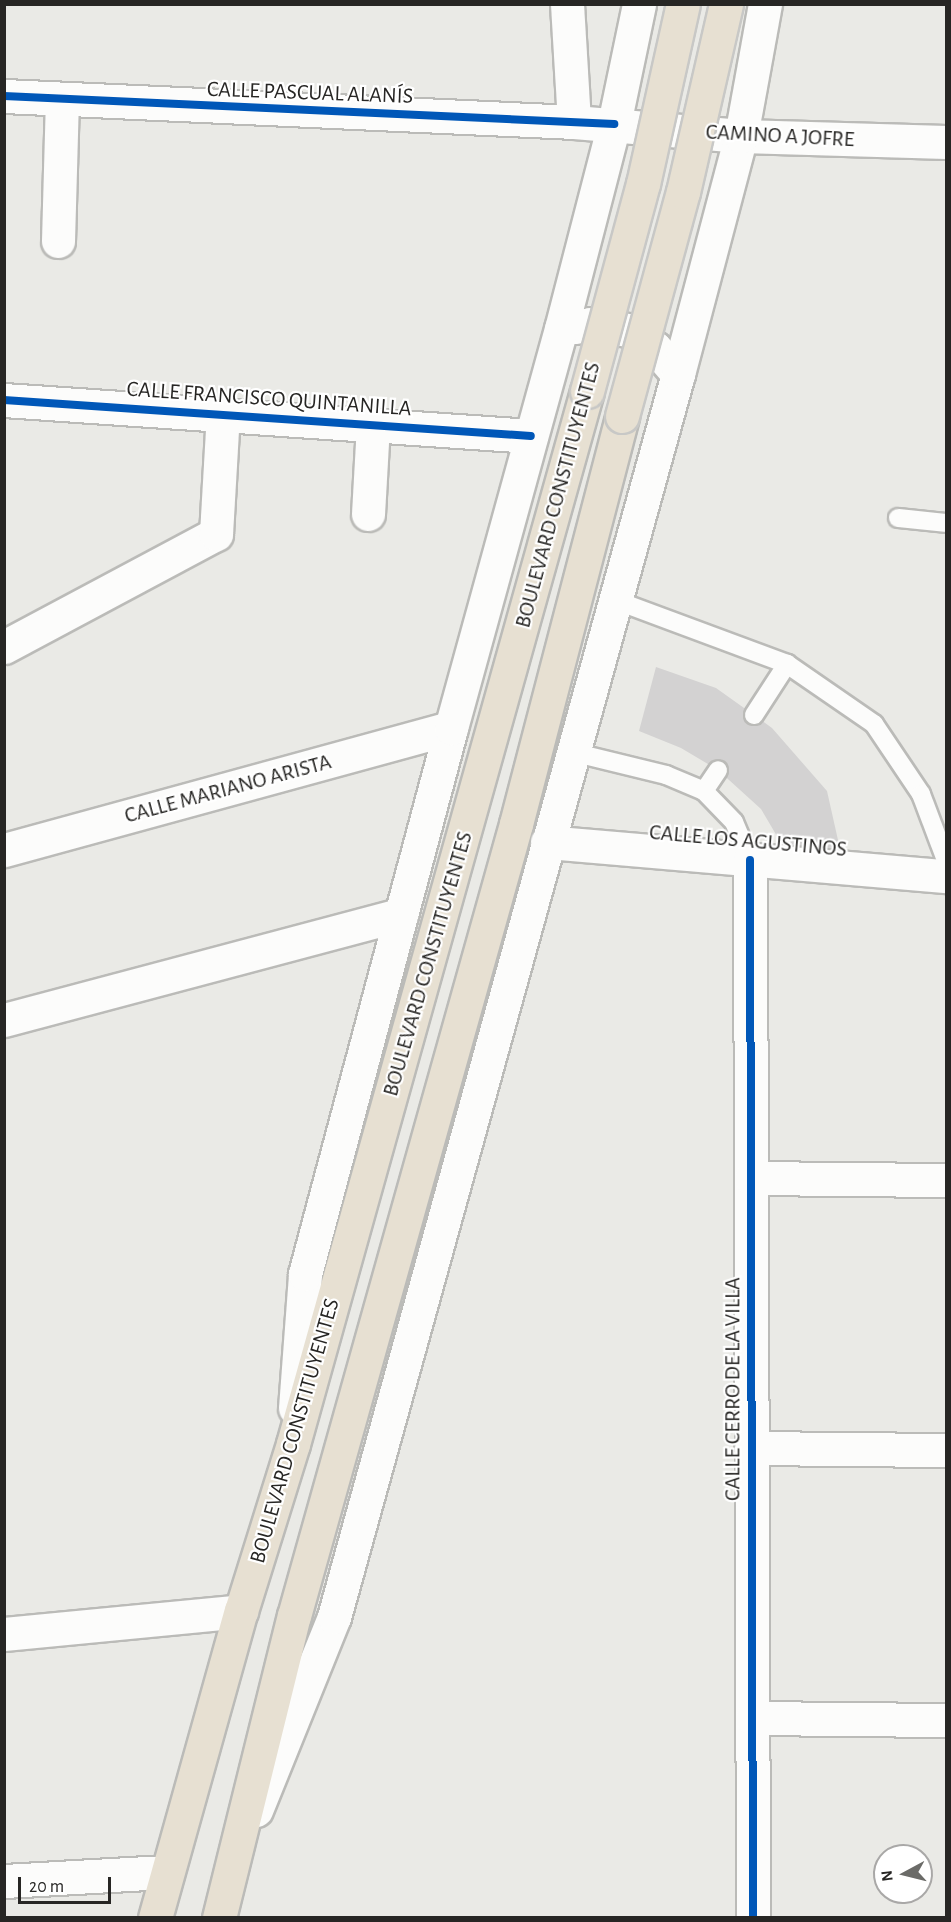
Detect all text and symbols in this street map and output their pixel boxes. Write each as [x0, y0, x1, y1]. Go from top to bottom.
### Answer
street label: CALLE PASCUAL ALANÍS [206, 76, 414, 110]
street label: CAMINO A JOFRE [705, 119, 855, 153]
street label: BOULEVARD CONSTITUYENTES [510, 359, 606, 631]
street label: CALLE FRANCISCO QUINTANILLA [126, 376, 412, 422]
street label: CALLE MARIANO ARISTA [122, 749, 334, 829]
street label: CALLE LOS AGUSTINOS [648, 819, 848, 863]
street label: BOULEVARD CONSTITUYENTES [378, 829, 478, 1099]
street label: CALLE CERRO DE LA VILLA [720, 1277, 746, 1501]
street label: BOULEVARD CONSTITUYENTES [245, 1296, 345, 1566]
north arrow [873, 1844, 933, 1904]
scale bar [21, 1865, 114, 1903]
text: N [879, 1869, 896, 1882]
text: 20 m [29, 1878, 64, 1896]

